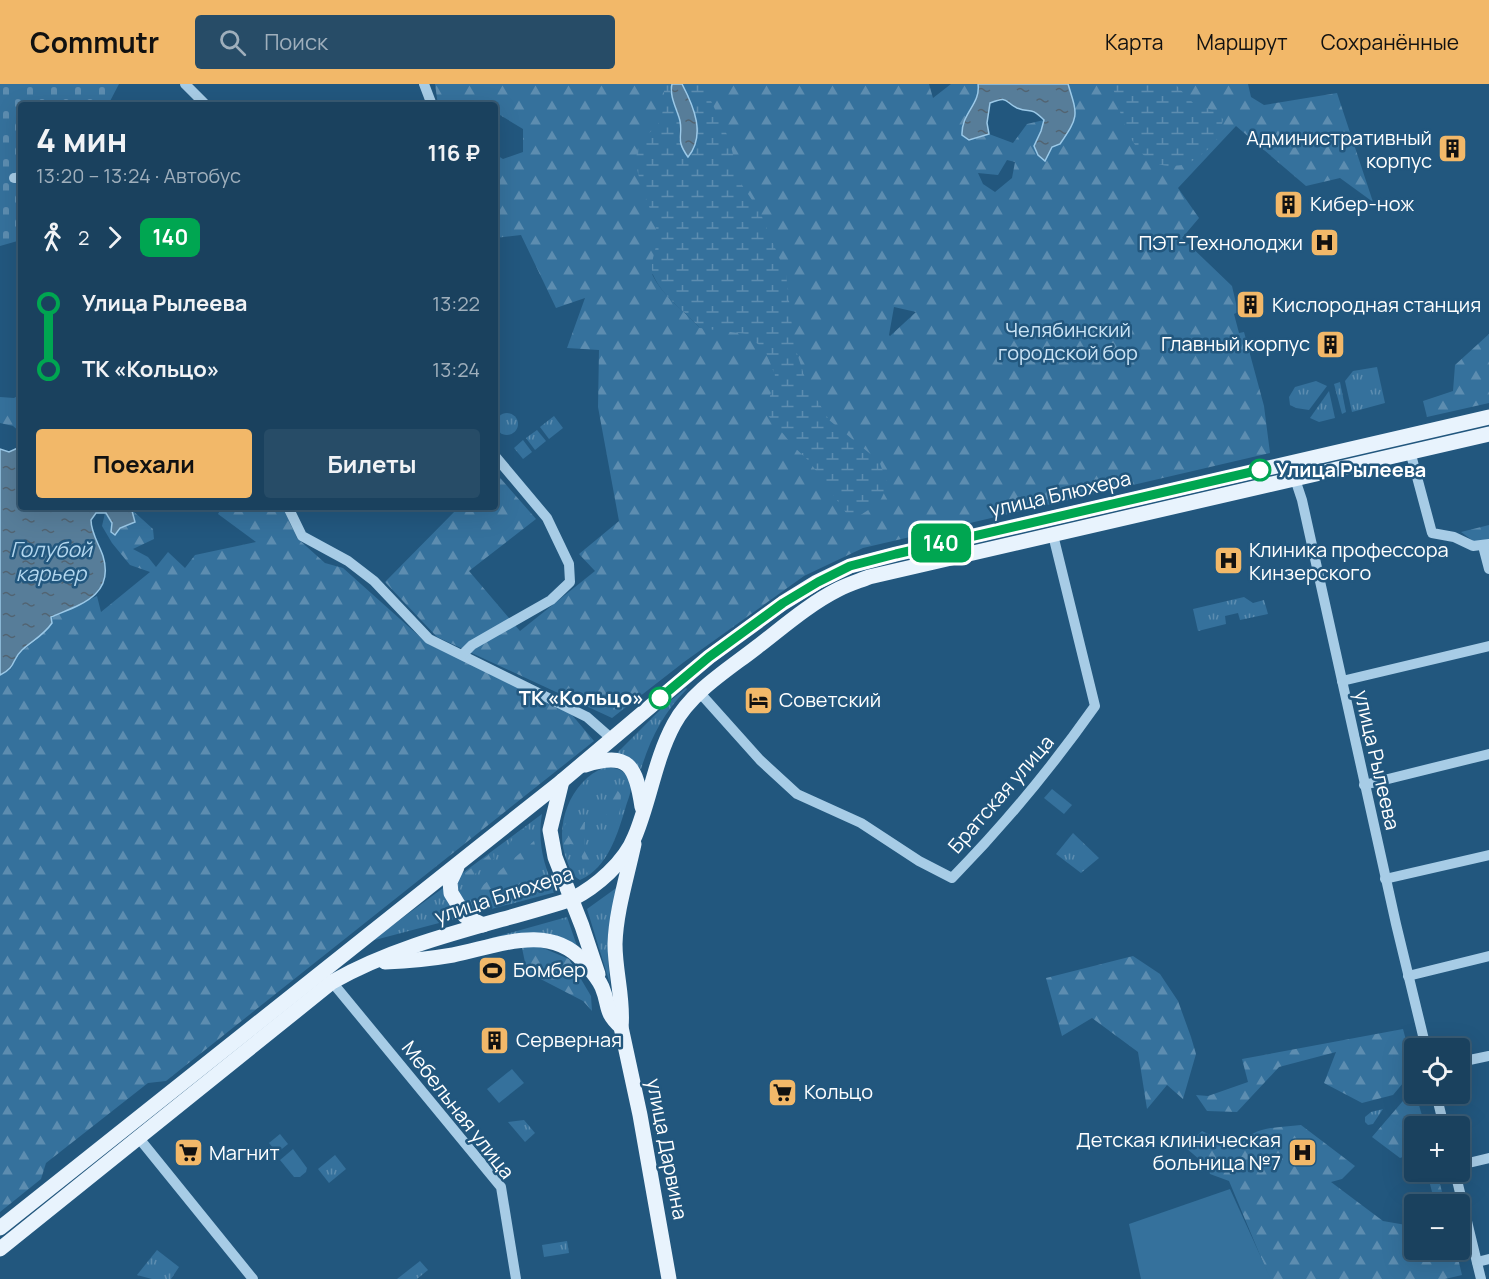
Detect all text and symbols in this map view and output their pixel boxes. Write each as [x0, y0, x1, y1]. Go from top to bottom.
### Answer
search box [195, 15, 615, 69]
text: Commutr [30, 23, 159, 61]
icon: search [216, 26, 249, 59]
text: Поиск [264, 27, 328, 57]
text: Карта [1105, 28, 1163, 56]
text: Маршрут [1196, 28, 1288, 56]
text: Сохранённые [1321, 28, 1459, 56]
text: 4 мин [36, 117, 127, 162]
place label: Административный корпус [1246, 124, 1432, 174]
building icon: Административный корпус [1437, 133, 1469, 165]
text: 116 ₽ [428, 138, 480, 168]
text: 13:20 – 13:24 · Автобус [36, 162, 241, 189]
building icon: Кибер-нож [1273, 188, 1305, 220]
place label: Кибер-нож [1310, 190, 1414, 217]
icon: walk [36, 221, 69, 254]
icon: forward [98, 221, 131, 254]
text: 140 [152, 223, 188, 251]
text: 2 [78, 224, 89, 251]
hospital icon: ПЭТ-Технолоджи [1308, 227, 1340, 259]
place label: ПЭТ-Технолоджи [1139, 229, 1303, 256]
text: Улица Рылеева [82, 288, 247, 318]
building icon: Кислородная станция [1235, 289, 1267, 321]
text: 13:22 [432, 290, 480, 317]
place label: Кислородная станция [1272, 291, 1481, 318]
park label: Челябинский городской бор [998, 316, 1138, 366]
building icon: Главный корпус [1315, 328, 1347, 360]
place label: Главный корпус [1161, 330, 1310, 357]
text: ТК «Кольцо» [82, 354, 220, 384]
text: 13:24 [432, 356, 480, 383]
button: Поехали [36, 429, 252, 498]
button: Билеты [264, 429, 480, 498]
place label: Улица Рылеева [1276, 456, 1426, 483]
marker: Улица Рылеева [1249, 459, 1271, 481]
street label: улица Блюхера [986, 464, 1133, 523]
line badge: 140 [906, 524, 976, 562]
text: 140 [923, 529, 959, 557]
water label: Голубой карьер [10, 535, 94, 587]
place label: Клиника профессора Кинзерского [1249, 536, 1449, 586]
hospital icon: Клиника профессора Кинзерского [1212, 545, 1244, 577]
place label: ТК «Кольцо» [519, 684, 644, 711]
hotel icon: Советский [742, 684, 774, 716]
place label: Советский [779, 686, 881, 713]
marker: ТК «Кольцо» [649, 687, 671, 709]
street label: улица Рылеева [1348, 687, 1407, 832]
street label: Братская улица [942, 729, 1060, 859]
street label: улица Блюхера [431, 859, 577, 930]
sports icon: Бомбер [476, 954, 508, 986]
place label: Бомбер [513, 956, 586, 983]
building icon: Серверная [479, 1024, 511, 1056]
place label: Серверная [516, 1026, 622, 1053]
street label: Мебельная улица [396, 1035, 521, 1184]
map controls [1404, 1038, 1470, 1260]
button: locate [1404, 1038, 1470, 1104]
street label: улица Дарвина [641, 1076, 694, 1222]
supermarket icon: Кольцо [767, 1076, 799, 1108]
place label: Кольцо [804, 1078, 873, 1105]
button: + [1404, 1116, 1470, 1182]
place label: Детская клиническая больница №7 [1076, 1126, 1281, 1176]
hospital icon: Детская клиническая больница №7 [1286, 1136, 1318, 1168]
supermarket icon: Магнит [172, 1137, 204, 1169]
place label: Магнит [209, 1139, 280, 1166]
button: − [1404, 1194, 1470, 1260]

